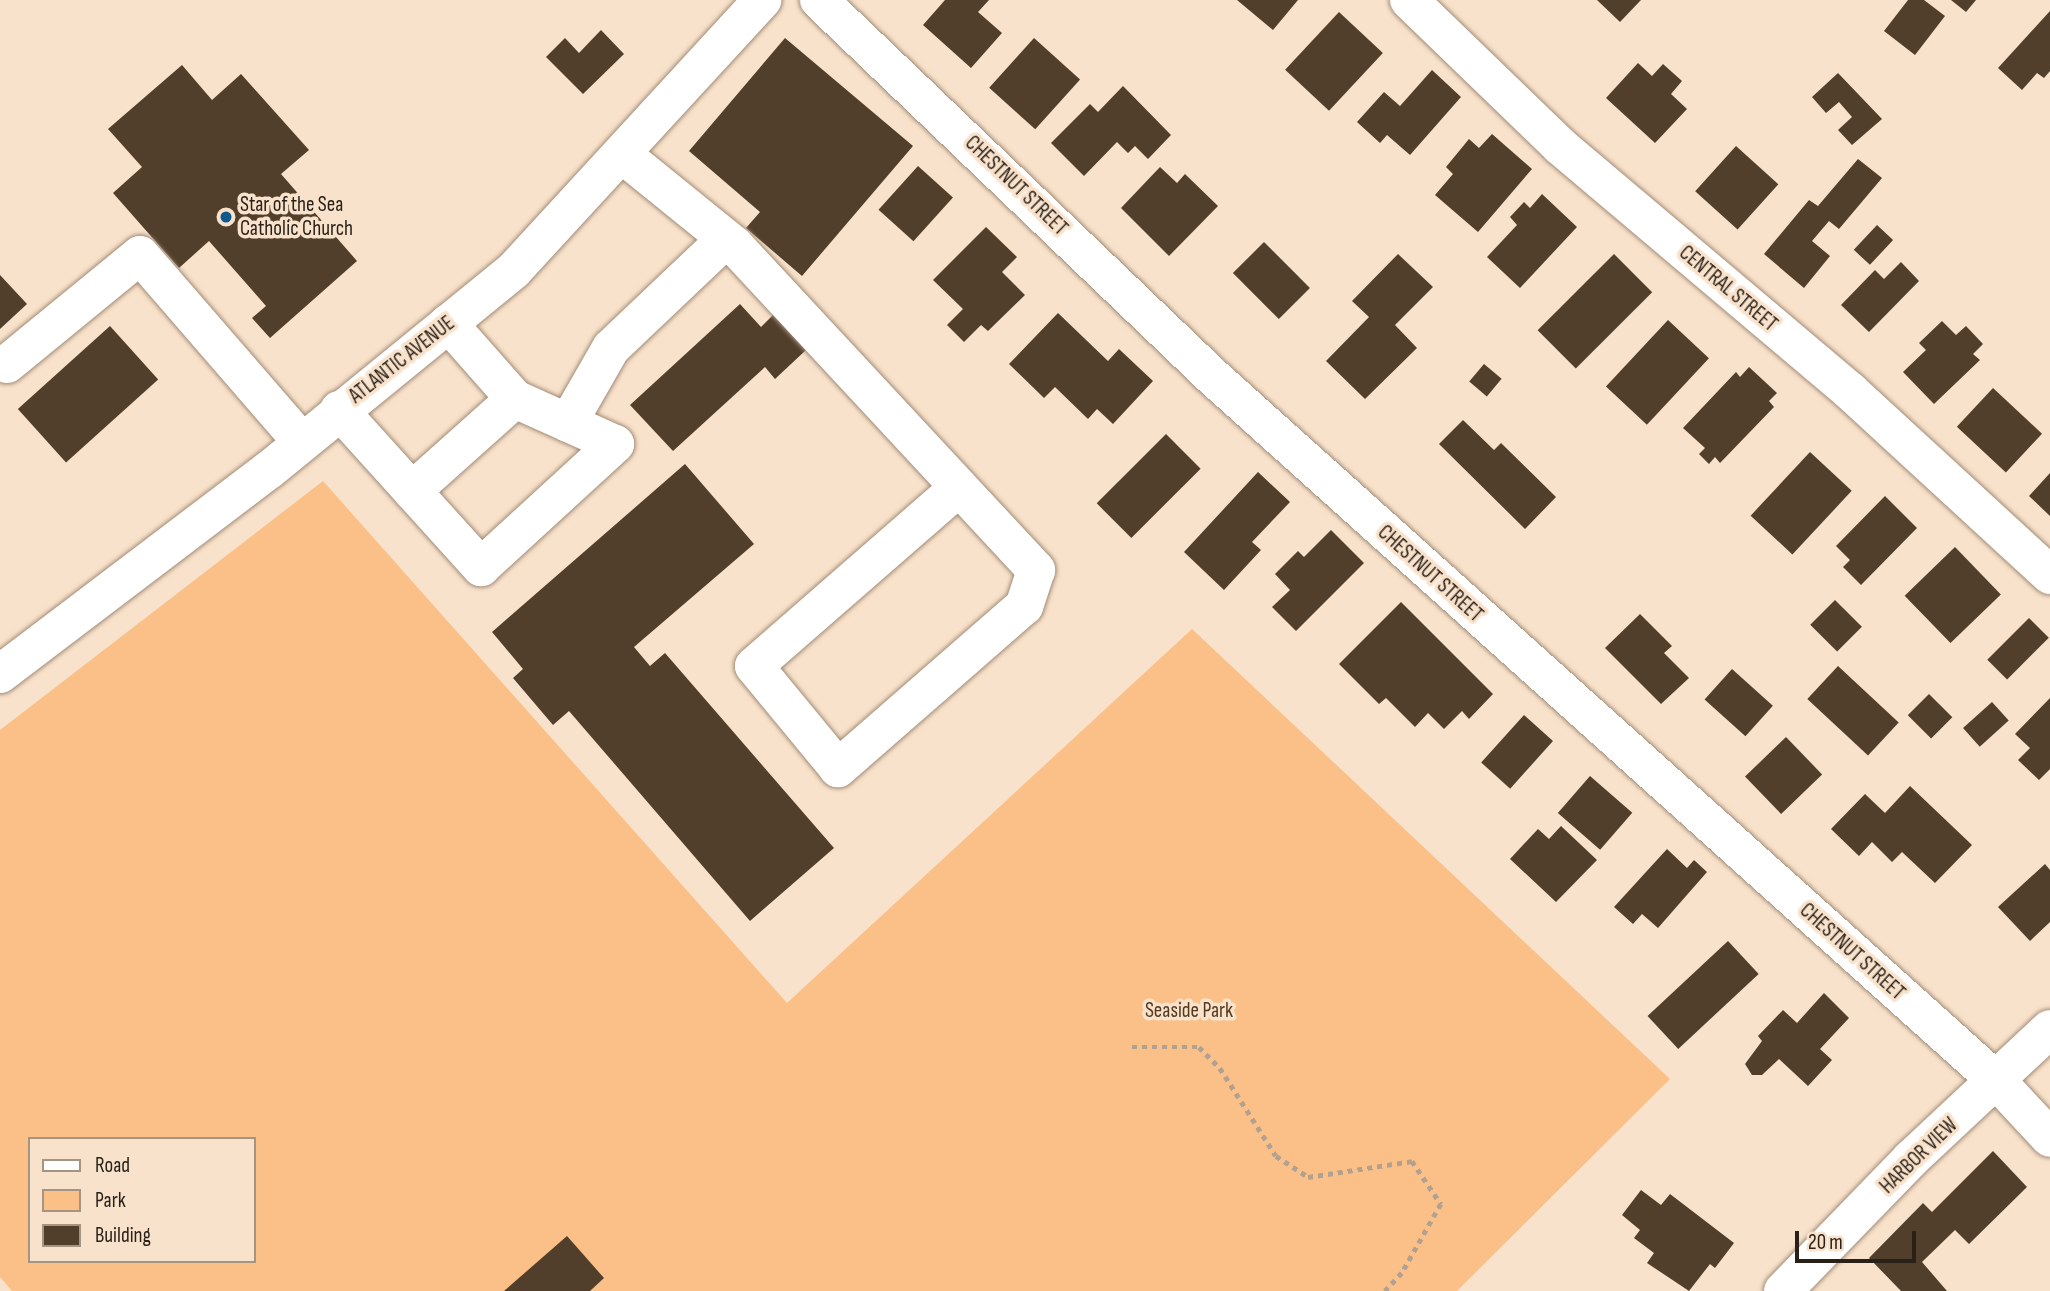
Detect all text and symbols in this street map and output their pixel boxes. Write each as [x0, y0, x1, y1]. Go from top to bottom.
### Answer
street label: CHESTNUT STREET [960, 131, 1072, 241]
place label: Star of the Sea Catholic Church [240, 192, 353, 242]
marker: Star of the Sea Catholic Church [218, 209, 234, 225]
street label: CENTRAL STREET [1674, 241, 1782, 337]
street label: ATLANTIC AVENUE [344, 311, 460, 409]
street label: CHESTNUT STREET [1372, 520, 1488, 628]
street label: CHESTNUT STREET [1794, 898, 1910, 1006]
park label: Seaside Park [1145, 998, 1233, 1024]
street label: HARBOR VIEW [1875, 1113, 1963, 1199]
legend [28, 1137, 256, 1263]
text: Road [95, 1153, 130, 1178]
text: Park [95, 1188, 126, 1213]
scale bar [1798, 1218, 1919, 1262]
text: Building [95, 1223, 151, 1248]
text: 20 m [1808, 1230, 1843, 1255]

